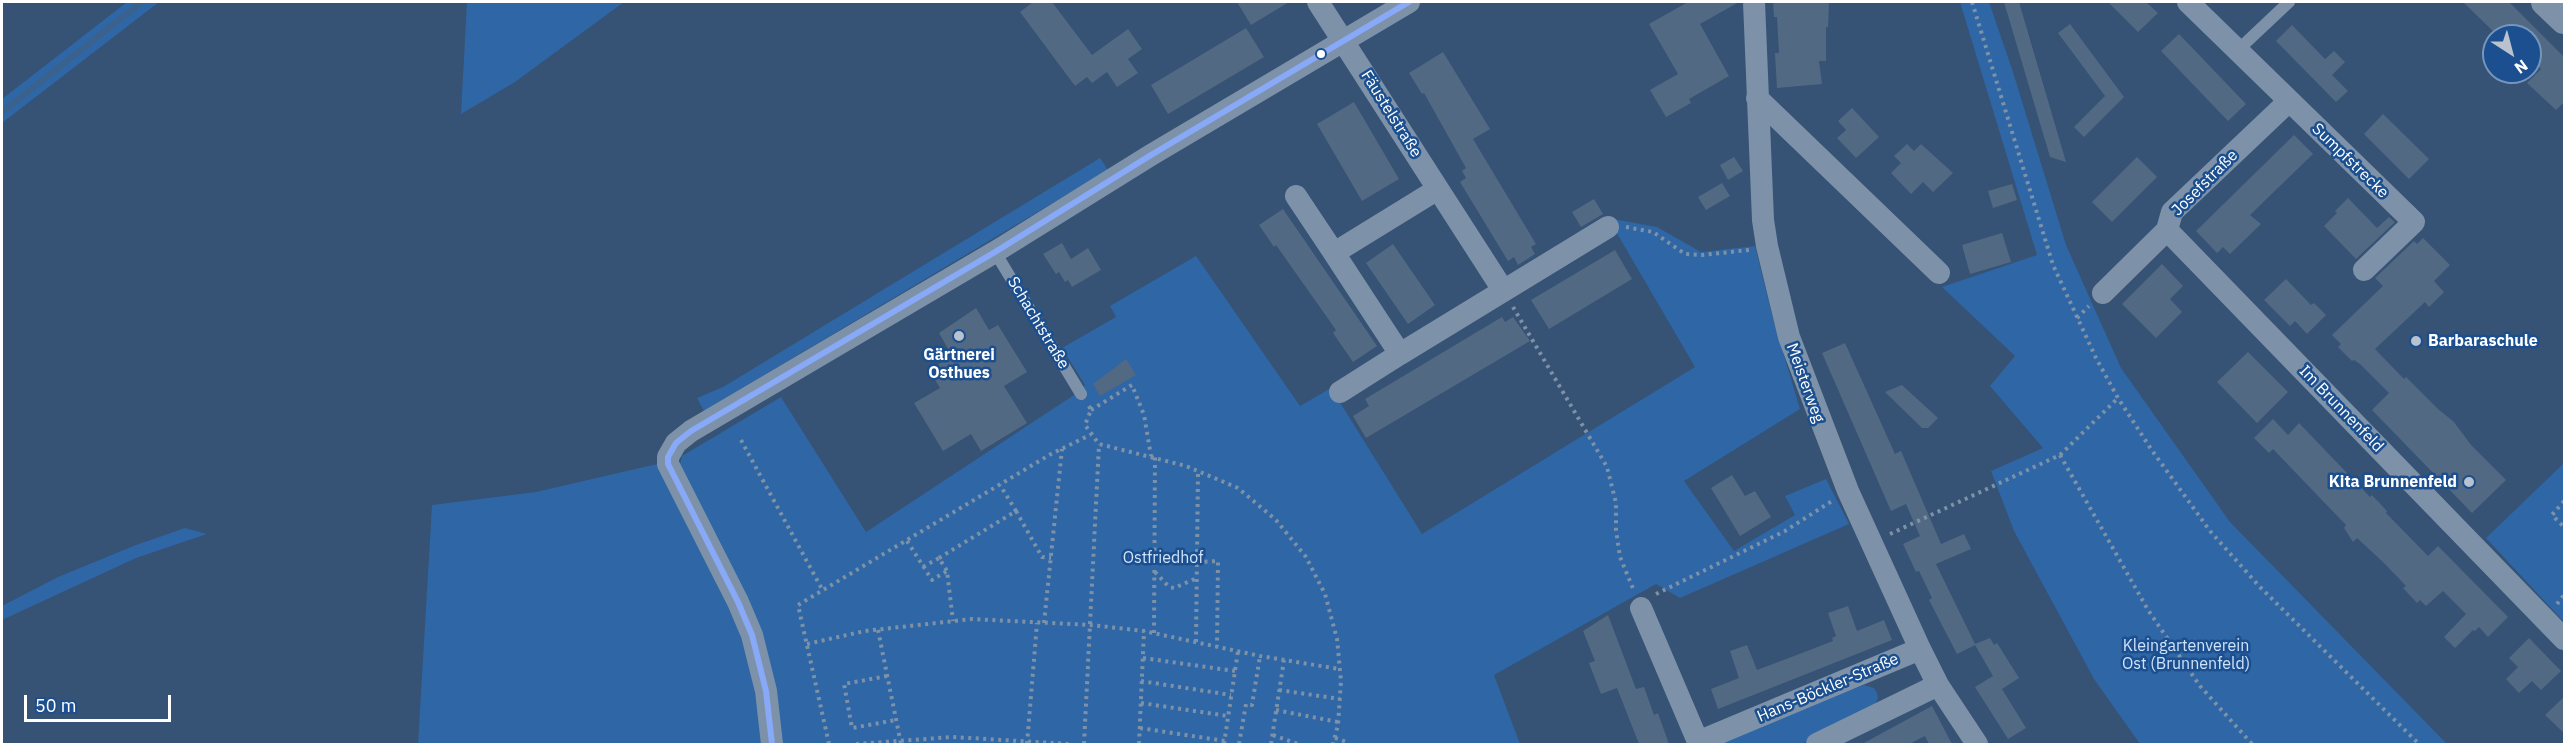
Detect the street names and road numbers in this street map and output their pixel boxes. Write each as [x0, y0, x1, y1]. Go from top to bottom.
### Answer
street label: Fäustelstraße [1357, 67, 1425, 161]
street label: Sumpfstrecke [2308, 120, 2392, 202]
street label: Josefstraße [2168, 146, 2242, 220]
street label: Schachtstraße [1003, 273, 1073, 373]
street label: Meisterweg [1782, 341, 1828, 425]
street label: Im Brunnenfeld [2295, 362, 2387, 456]
street label: Hans-Böckler-Straße [1754, 649, 1902, 727]

